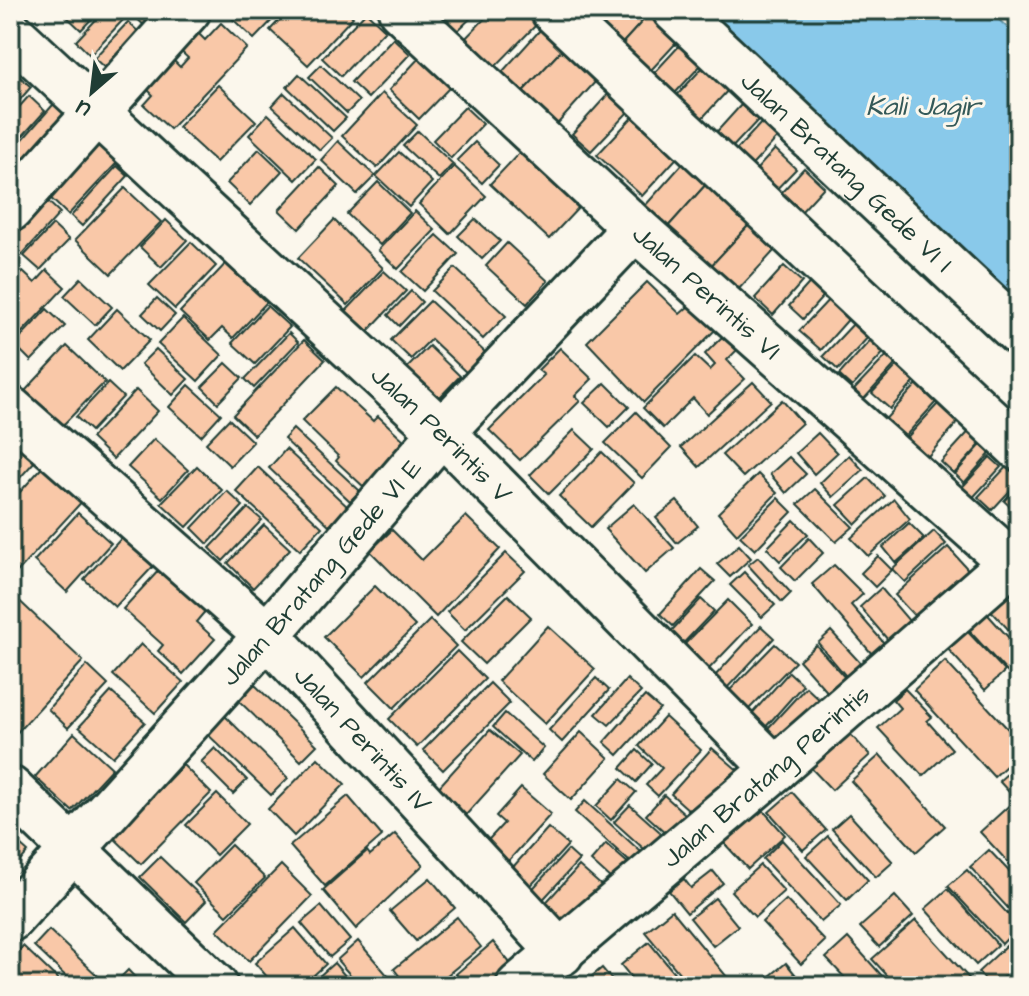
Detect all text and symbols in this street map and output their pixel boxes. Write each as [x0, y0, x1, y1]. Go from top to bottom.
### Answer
north arrow [52, 52, 132, 132]
street label: Jalan Bratang Gede VI I [732, 64, 960, 281]
water label: Kali Jagir [866, 87, 983, 127]
text: U [71, 92, 96, 125]
street label: Jalan Perintis VI [624, 217, 788, 368]
street label: Jalan Perintis V [363, 358, 520, 512]
street label: Jalan Bratang Gede VI E [213, 451, 430, 694]
street label: Jalan Perintis IV [286, 659, 440, 821]
street label: Jalan Bratang Perintis [655, 677, 878, 876]

